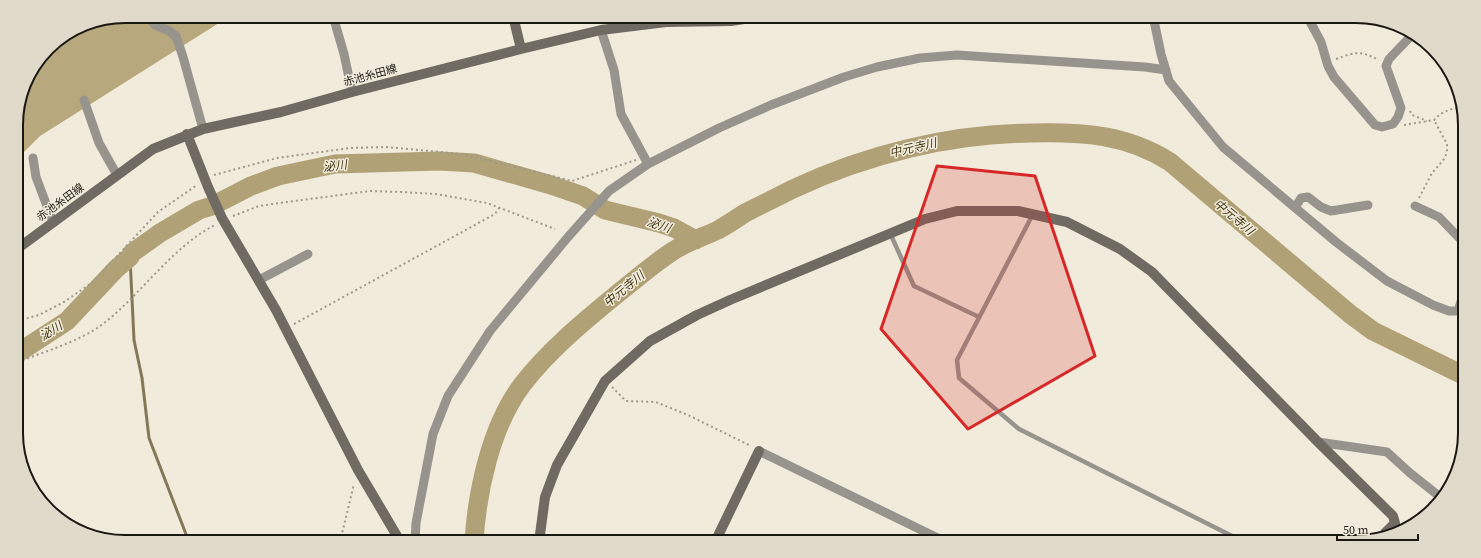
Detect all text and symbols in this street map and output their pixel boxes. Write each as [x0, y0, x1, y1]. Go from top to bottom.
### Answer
street label: 赤池糸田線 [342, 61, 399, 90]
water label: 中元寺川 [888, 134, 940, 161]
water label: 泌川 [322, 156, 350, 175]
street label: 赤池糸田線 [34, 180, 87, 225]
water label: 中元寺川 [1210, 195, 1259, 240]
water label: 泌川 [645, 214, 675, 237]
water label: 中元寺川 [600, 266, 649, 310]
water label: 泌川 [37, 317, 67, 344]
scale bar [1337, 516, 1418, 542]
text: 50 m [1343, 522, 1369, 538]

